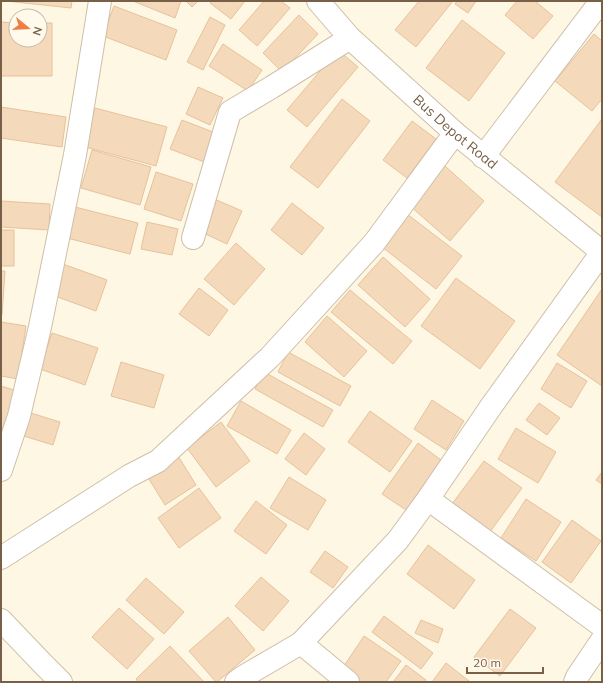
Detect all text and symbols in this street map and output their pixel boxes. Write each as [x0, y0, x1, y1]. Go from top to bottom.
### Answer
north arrow [8, 8, 48, 48]
text: N [30, 25, 45, 37]
street label: Bus Depot Road [409, 91, 501, 173]
scale bar [467, 649, 543, 675]
text: 20 m [473, 655, 501, 670]

